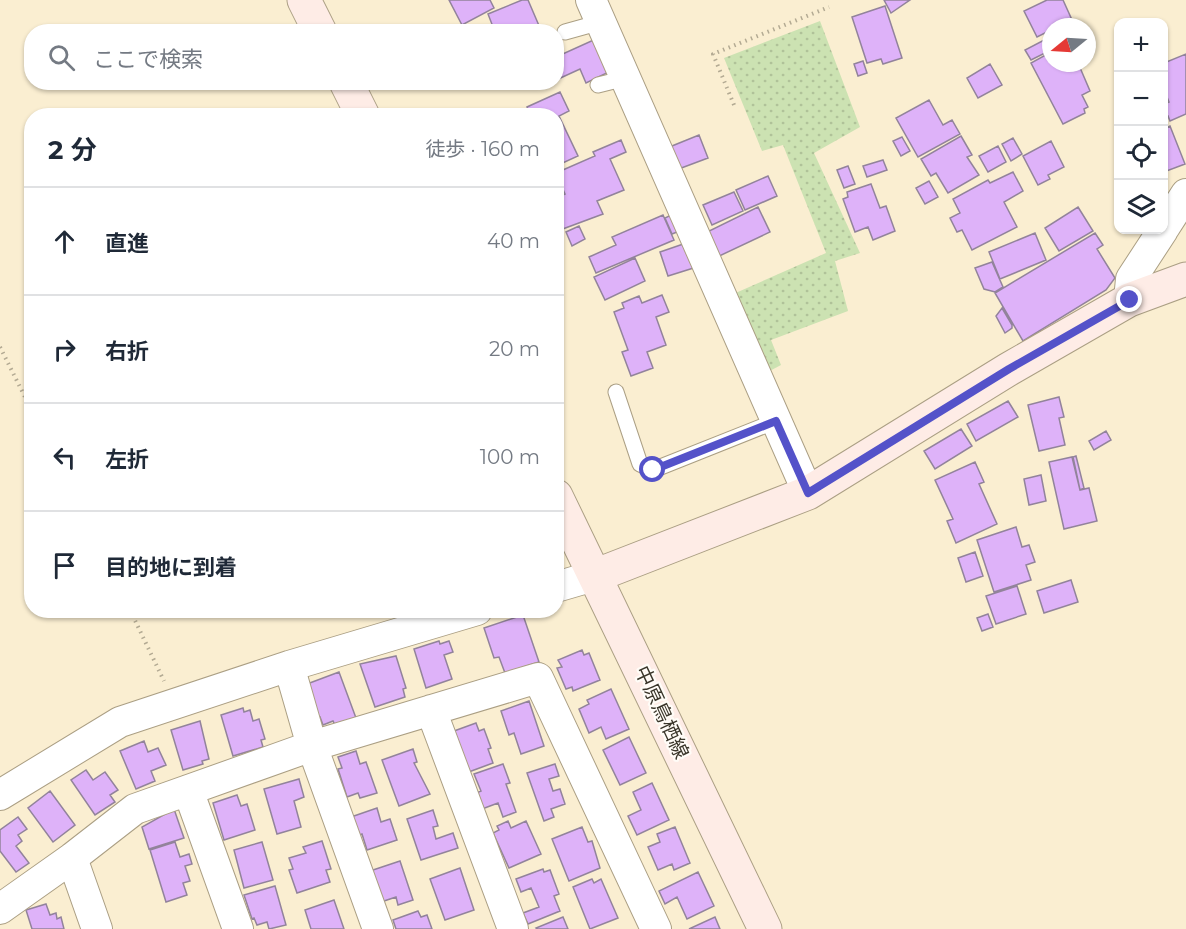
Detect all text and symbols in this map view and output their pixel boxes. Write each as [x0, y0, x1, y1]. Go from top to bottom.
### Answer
north arrow [1042, 18, 1096, 72]
map controls [1114, 18, 1168, 234]
button: + [1114, 18, 1168, 72]
search box [24, 24, 564, 90]
icon: search [45, 41, 78, 74]
text: ここで検索 [93, 46, 203, 73]
button: − [1114, 72, 1168, 126]
button: locate [1114, 126, 1168, 180]
text: 2 分 [48, 134, 97, 166]
text: 徒歩 · 160 m [425, 137, 540, 161]
button: layers [1114, 180, 1168, 234]
icon: ahead [48, 225, 81, 258]
text: 40 m [487, 229, 540, 253]
text: 直進 [105, 230, 149, 257]
route end [1116, 286, 1142, 312]
icon: right [48, 333, 81, 366]
text: 20 m [489, 337, 540, 361]
text: 右折 [105, 338, 149, 365]
icon: left [48, 441, 81, 474]
text: 100 m [480, 445, 540, 469]
text: 左折 [105, 446, 149, 473]
route start [639, 456, 665, 482]
icon: arrive [48, 549, 81, 582]
text: 目的地に到着 [105, 554, 237, 581]
street label: 中原鳥栖線 [630, 662, 694, 762]

